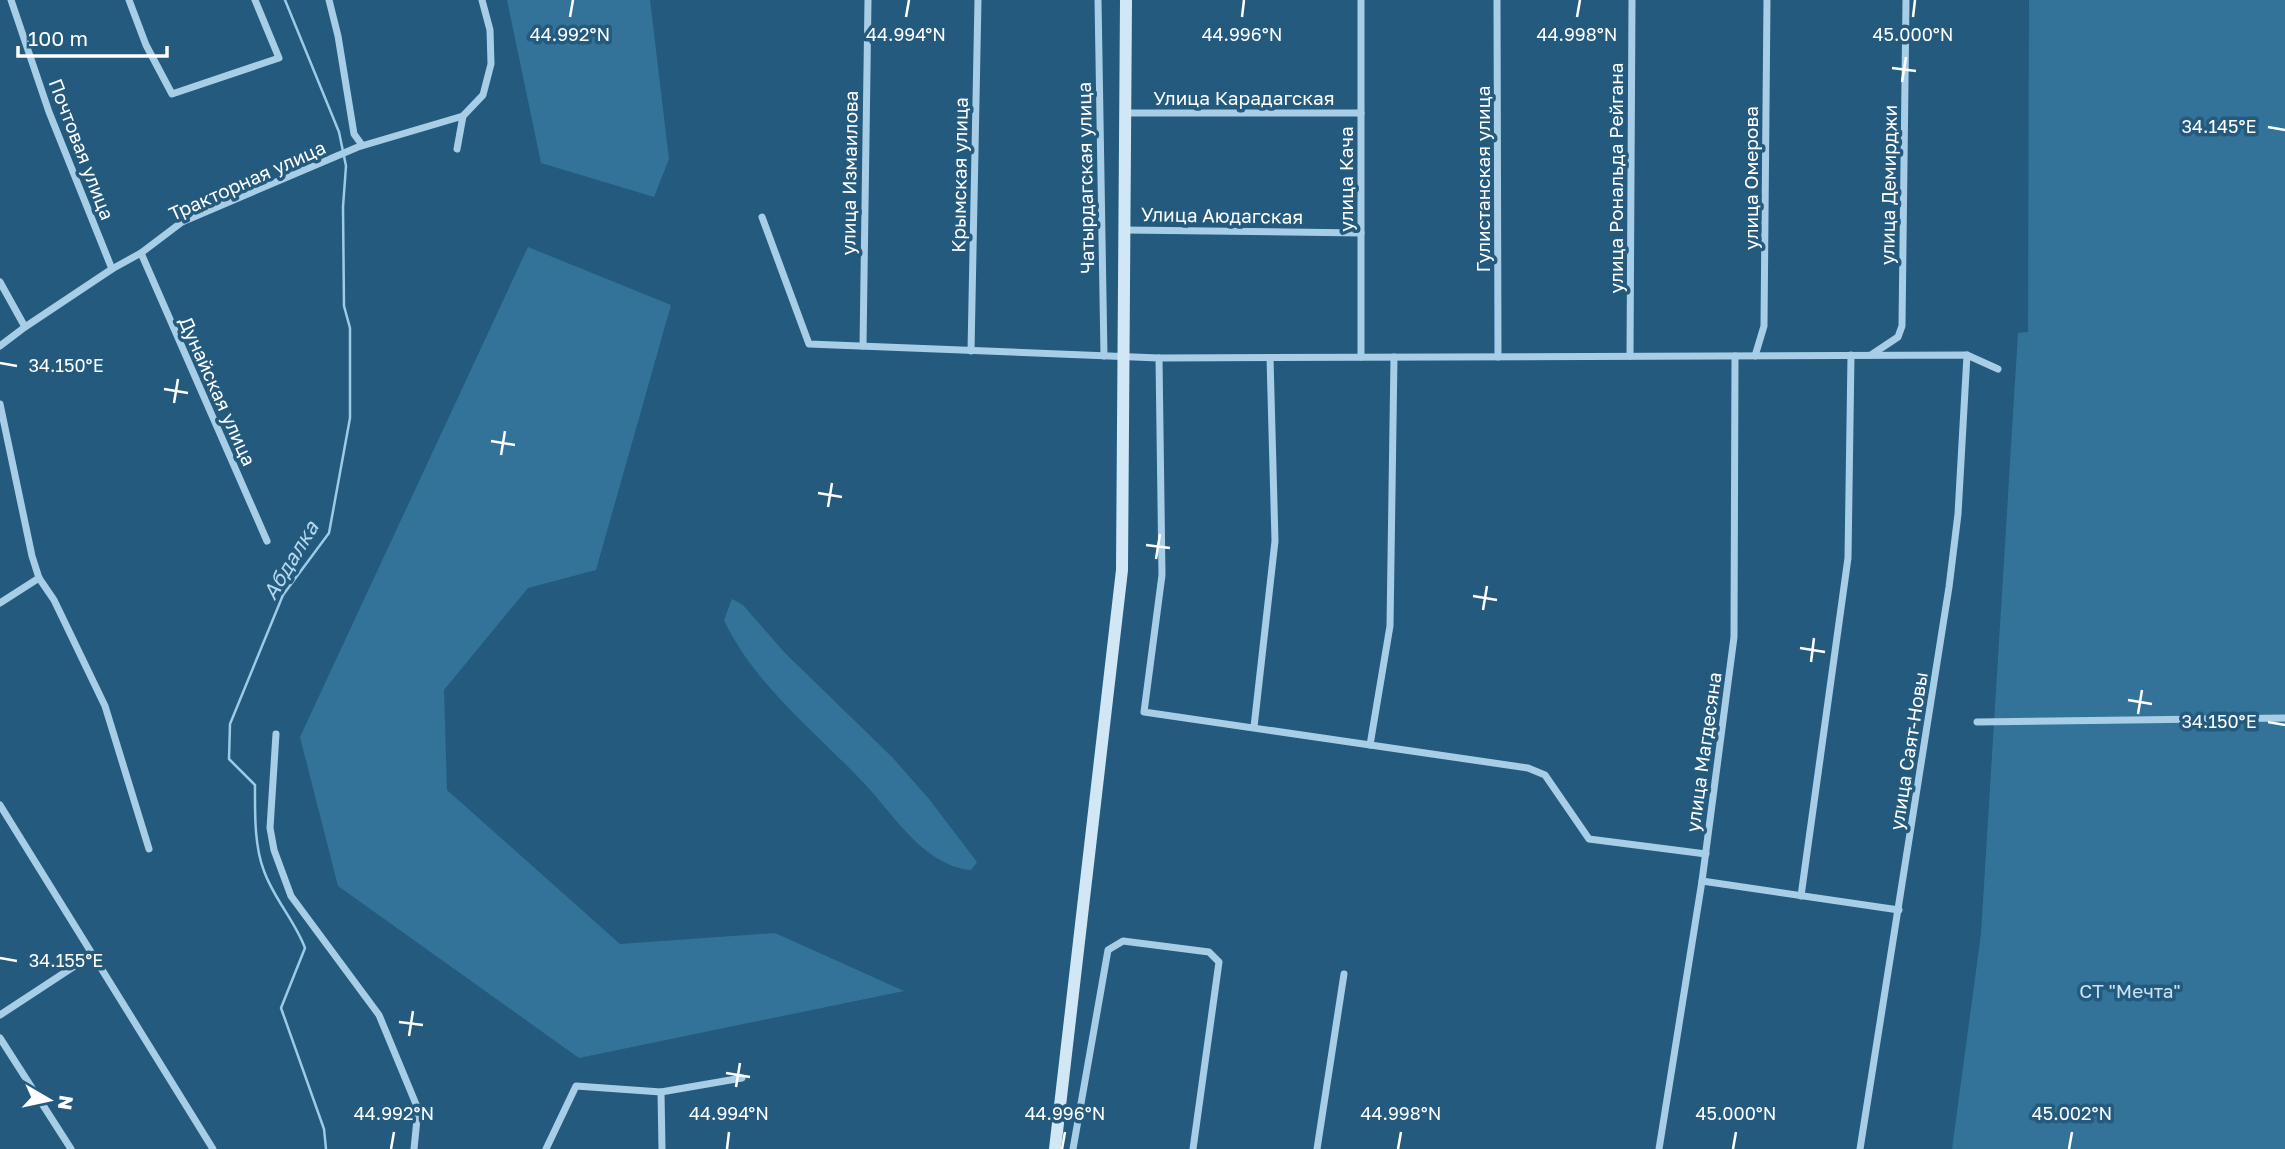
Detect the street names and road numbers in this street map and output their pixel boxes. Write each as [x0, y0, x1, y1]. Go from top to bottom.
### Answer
street label: улица Рональда Рейгана [1604, 63, 1627, 293]
street label: Почтовая улица [44, 75, 120, 223]
street label: Чатырдагская улица [1072, 82, 1098, 274]
street label: Улица Карадагская [1153, 86, 1335, 109]
street label: Гулистанская улица [1471, 86, 1494, 272]
street label: улица Измаилова [836, 90, 862, 256]
street label: Крымская улица [946, 97, 972, 253]
street label: улица Демирджи [1875, 105, 1901, 265]
street label: улица Омерова [1739, 106, 1762, 250]
street label: улица Кача [1334, 126, 1357, 232]
street label: Тракторная улица [165, 135, 329, 225]
street label: Улица Аюдагская [1141, 202, 1303, 228]
street label: Дунайская улица [175, 313, 261, 469]
street label: улица Магдесяна [1680, 670, 1726, 834]
street label: улица Саят-Новы [1884, 670, 1932, 832]

